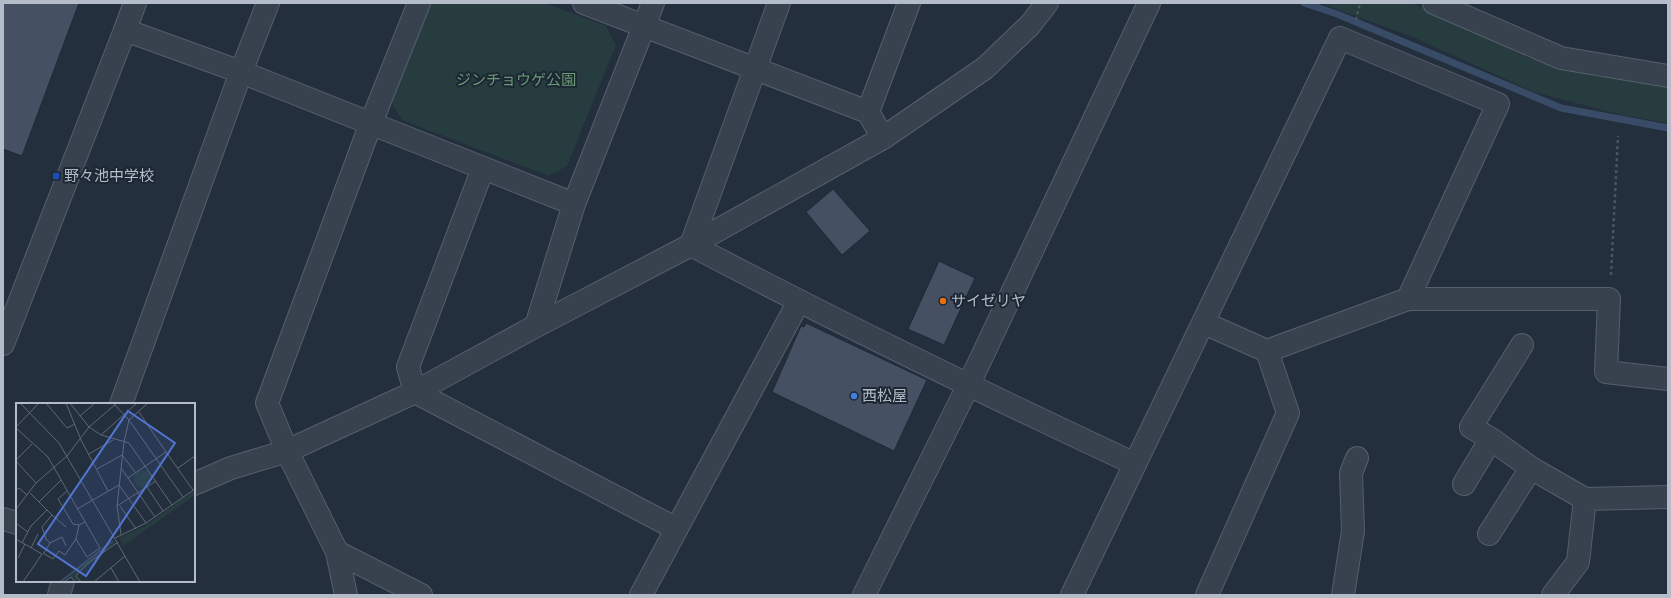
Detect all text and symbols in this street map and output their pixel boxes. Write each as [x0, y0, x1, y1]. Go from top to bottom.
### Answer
park label: ジンチョウゲ公園 [456, 71, 576, 89]
place label: 野々池中学校 [64, 167, 154, 185]
marker: 野々池中学校 [51, 171, 61, 181]
place label: サイゼリヤ [951, 292, 1026, 310]
marker: サイゼリヤ [938, 296, 948, 306]
place label: 西松屋 [862, 387, 907, 405]
marker: 西松屋 [849, 391, 859, 401]
inset map [16, 403, 195, 582]

